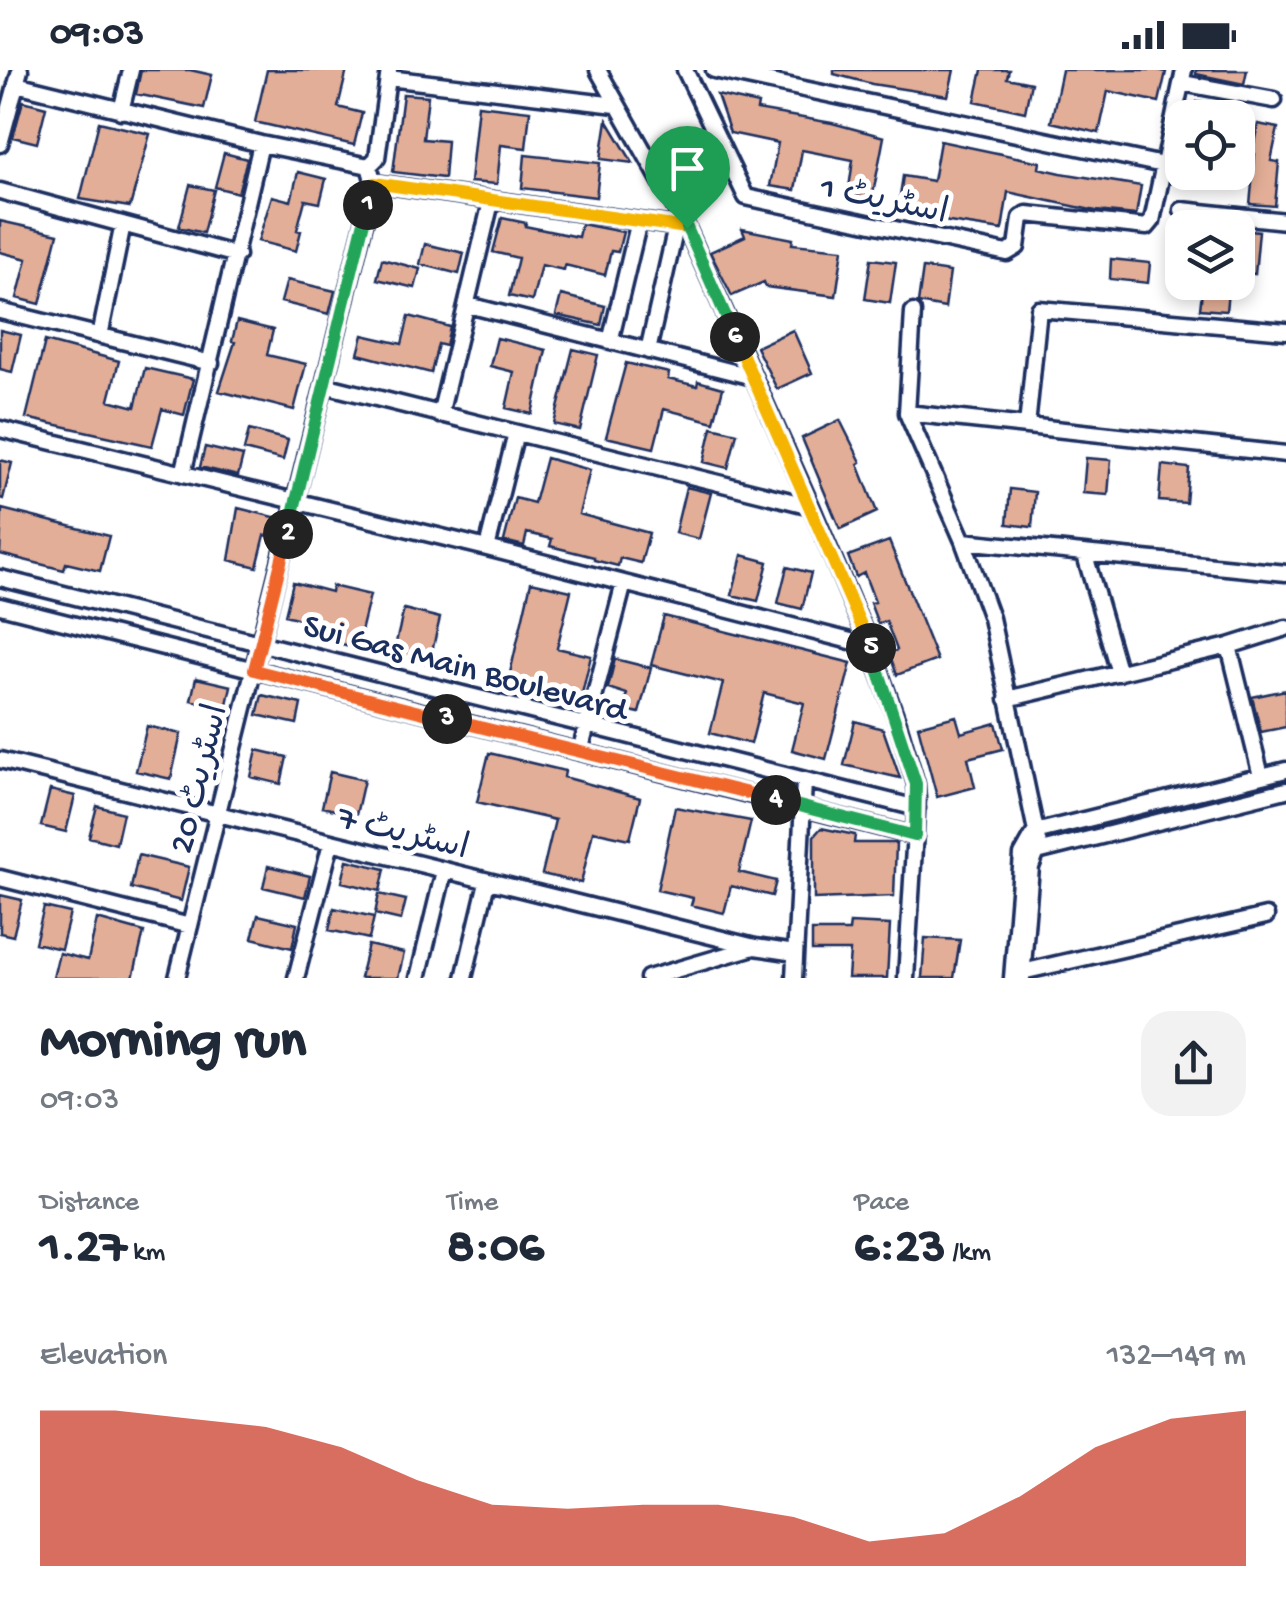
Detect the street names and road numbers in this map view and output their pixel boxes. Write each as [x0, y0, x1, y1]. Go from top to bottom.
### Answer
street label: اسٹریٹ 1 [815, 169, 951, 236]
street label: Sui Gas Main Boulevard [298, 607, 633, 734]
street label: اسٹریٹ 20 [163, 701, 240, 858]
street label: اسٹریٹ 7 [332, 799, 472, 871]

